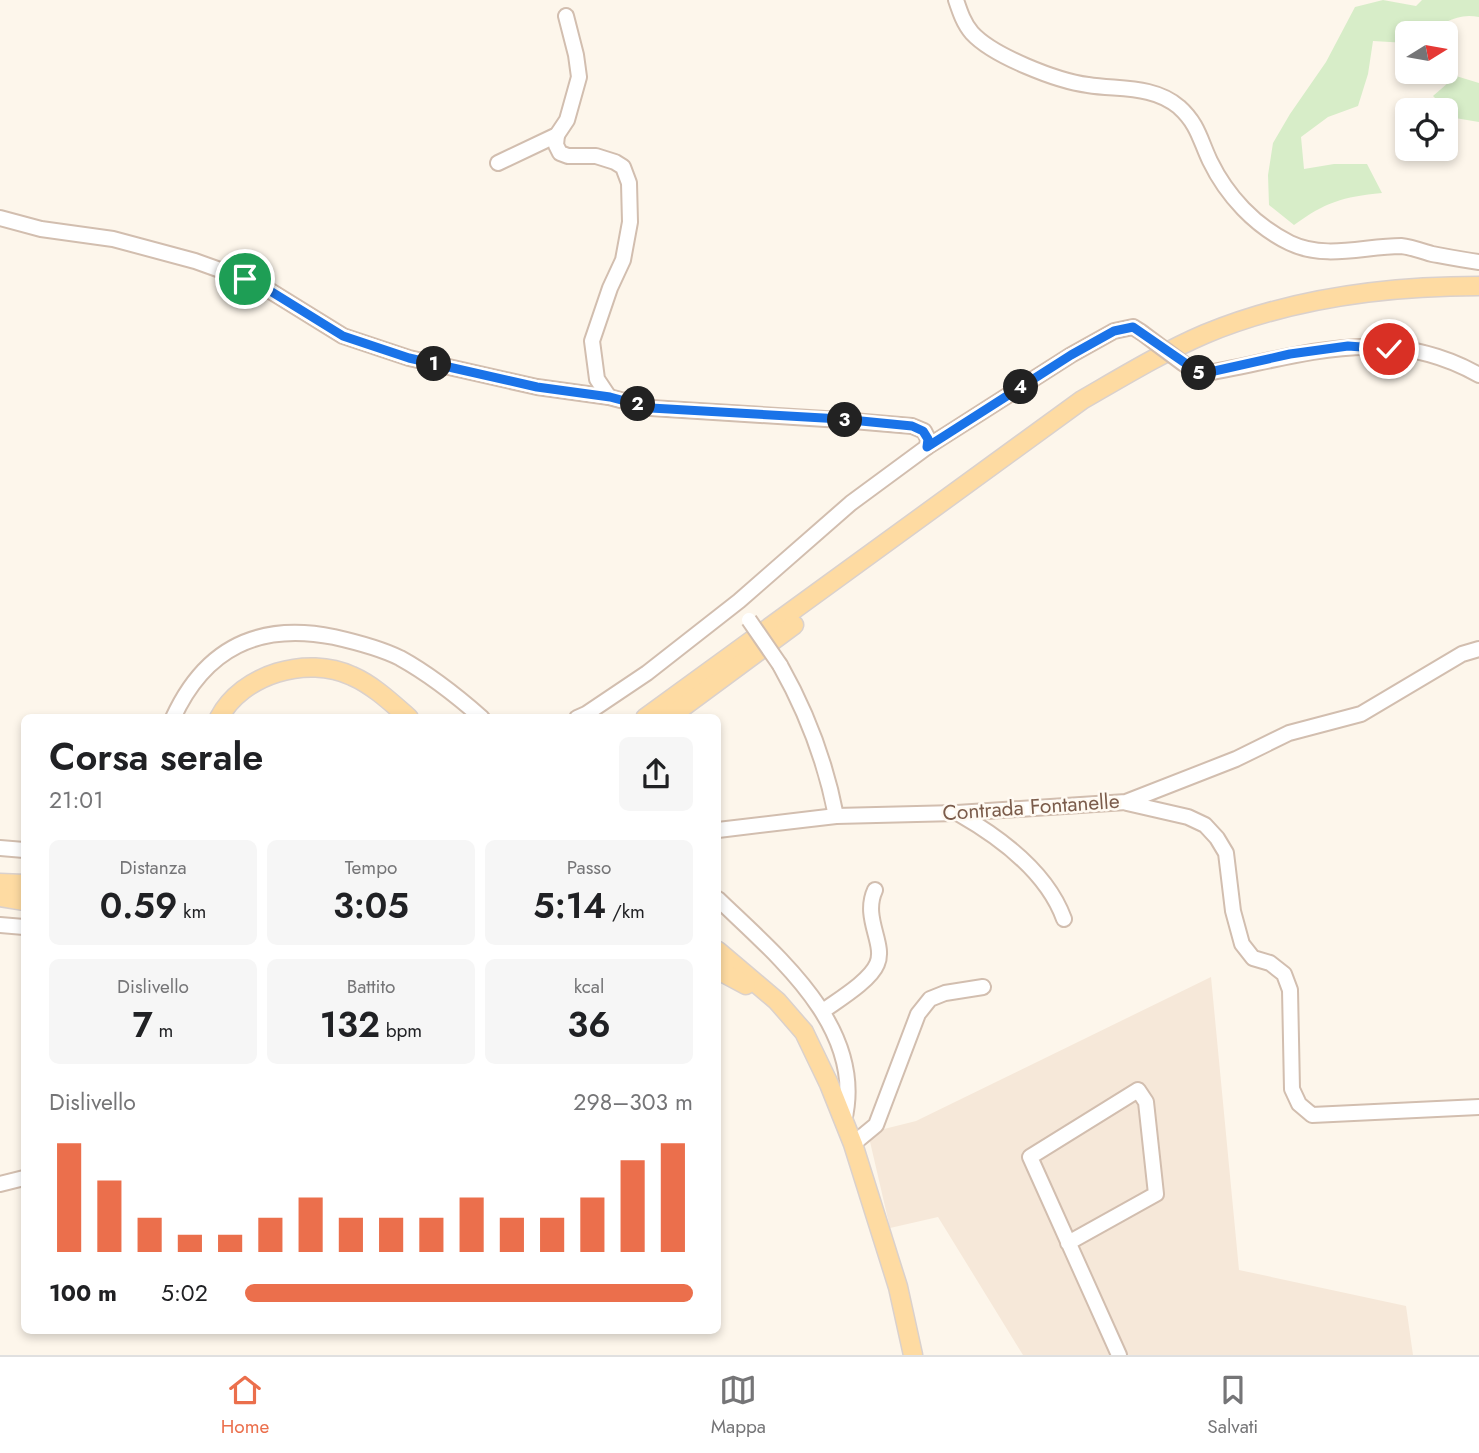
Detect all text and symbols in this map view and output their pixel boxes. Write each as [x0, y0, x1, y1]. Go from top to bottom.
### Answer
north arrow [1395, 21, 1458, 84]
map controls [1395, 21, 1458, 161]
button: locate [1395, 98, 1458, 161]
pin [215, 249, 275, 309]
icon: arrive [226, 260, 264, 298]
pin [1359, 319, 1419, 379]
icon: check [1370, 330, 1408, 368]
pin: 1 [416, 346, 452, 382]
text: 1 [429, 350, 438, 377]
pin: 5 [1182, 356, 1216, 390]
text: 5 [1192, 359, 1205, 386]
pin: 4 [1004, 370, 1038, 404]
text: 4 [1014, 373, 1027, 400]
pin: 2 [620, 386, 656, 422]
text: 2 [631, 390, 644, 417]
pin: 3 [828, 402, 862, 438]
text: 3 [839, 406, 850, 433]
text: Corsa serale [49, 729, 263, 784]
button: share [619, 737, 693, 811]
text: 21:01 [49, 783, 104, 817]
street label: Contrada Fontanelle [941, 786, 1121, 828]
text: Distanza [119, 854, 187, 881]
text: Tempo [345, 854, 397, 881]
text: Passo [567, 854, 611, 881]
text: 0.59 [100, 881, 177, 931]
text: 3:05 [333, 881, 409, 931]
text: 5:14 [533, 881, 606, 931]
text: km [177, 898, 206, 925]
text: /km [606, 898, 645, 925]
text: Dislivello [117, 973, 189, 1000]
text: Battito [347, 973, 395, 1000]
text: kcal [574, 973, 604, 1000]
text: 7 [133, 1000, 153, 1050]
text: 132 [320, 1000, 380, 1050]
text: 36 [567, 1000, 611, 1050]
text: m [153, 1017, 173, 1044]
text: bpm [380, 1017, 422, 1044]
text: Dislivello [49, 1085, 136, 1119]
text: 298–303 m [573, 1085, 693, 1119]
text: 100 m [49, 1276, 117, 1310]
text: 5:02 [161, 1276, 208, 1310]
tab: Home [221, 1371, 269, 1440]
tab: Mappa [711, 1371, 766, 1440]
tab: Salvati [1207, 1371, 1258, 1440]

